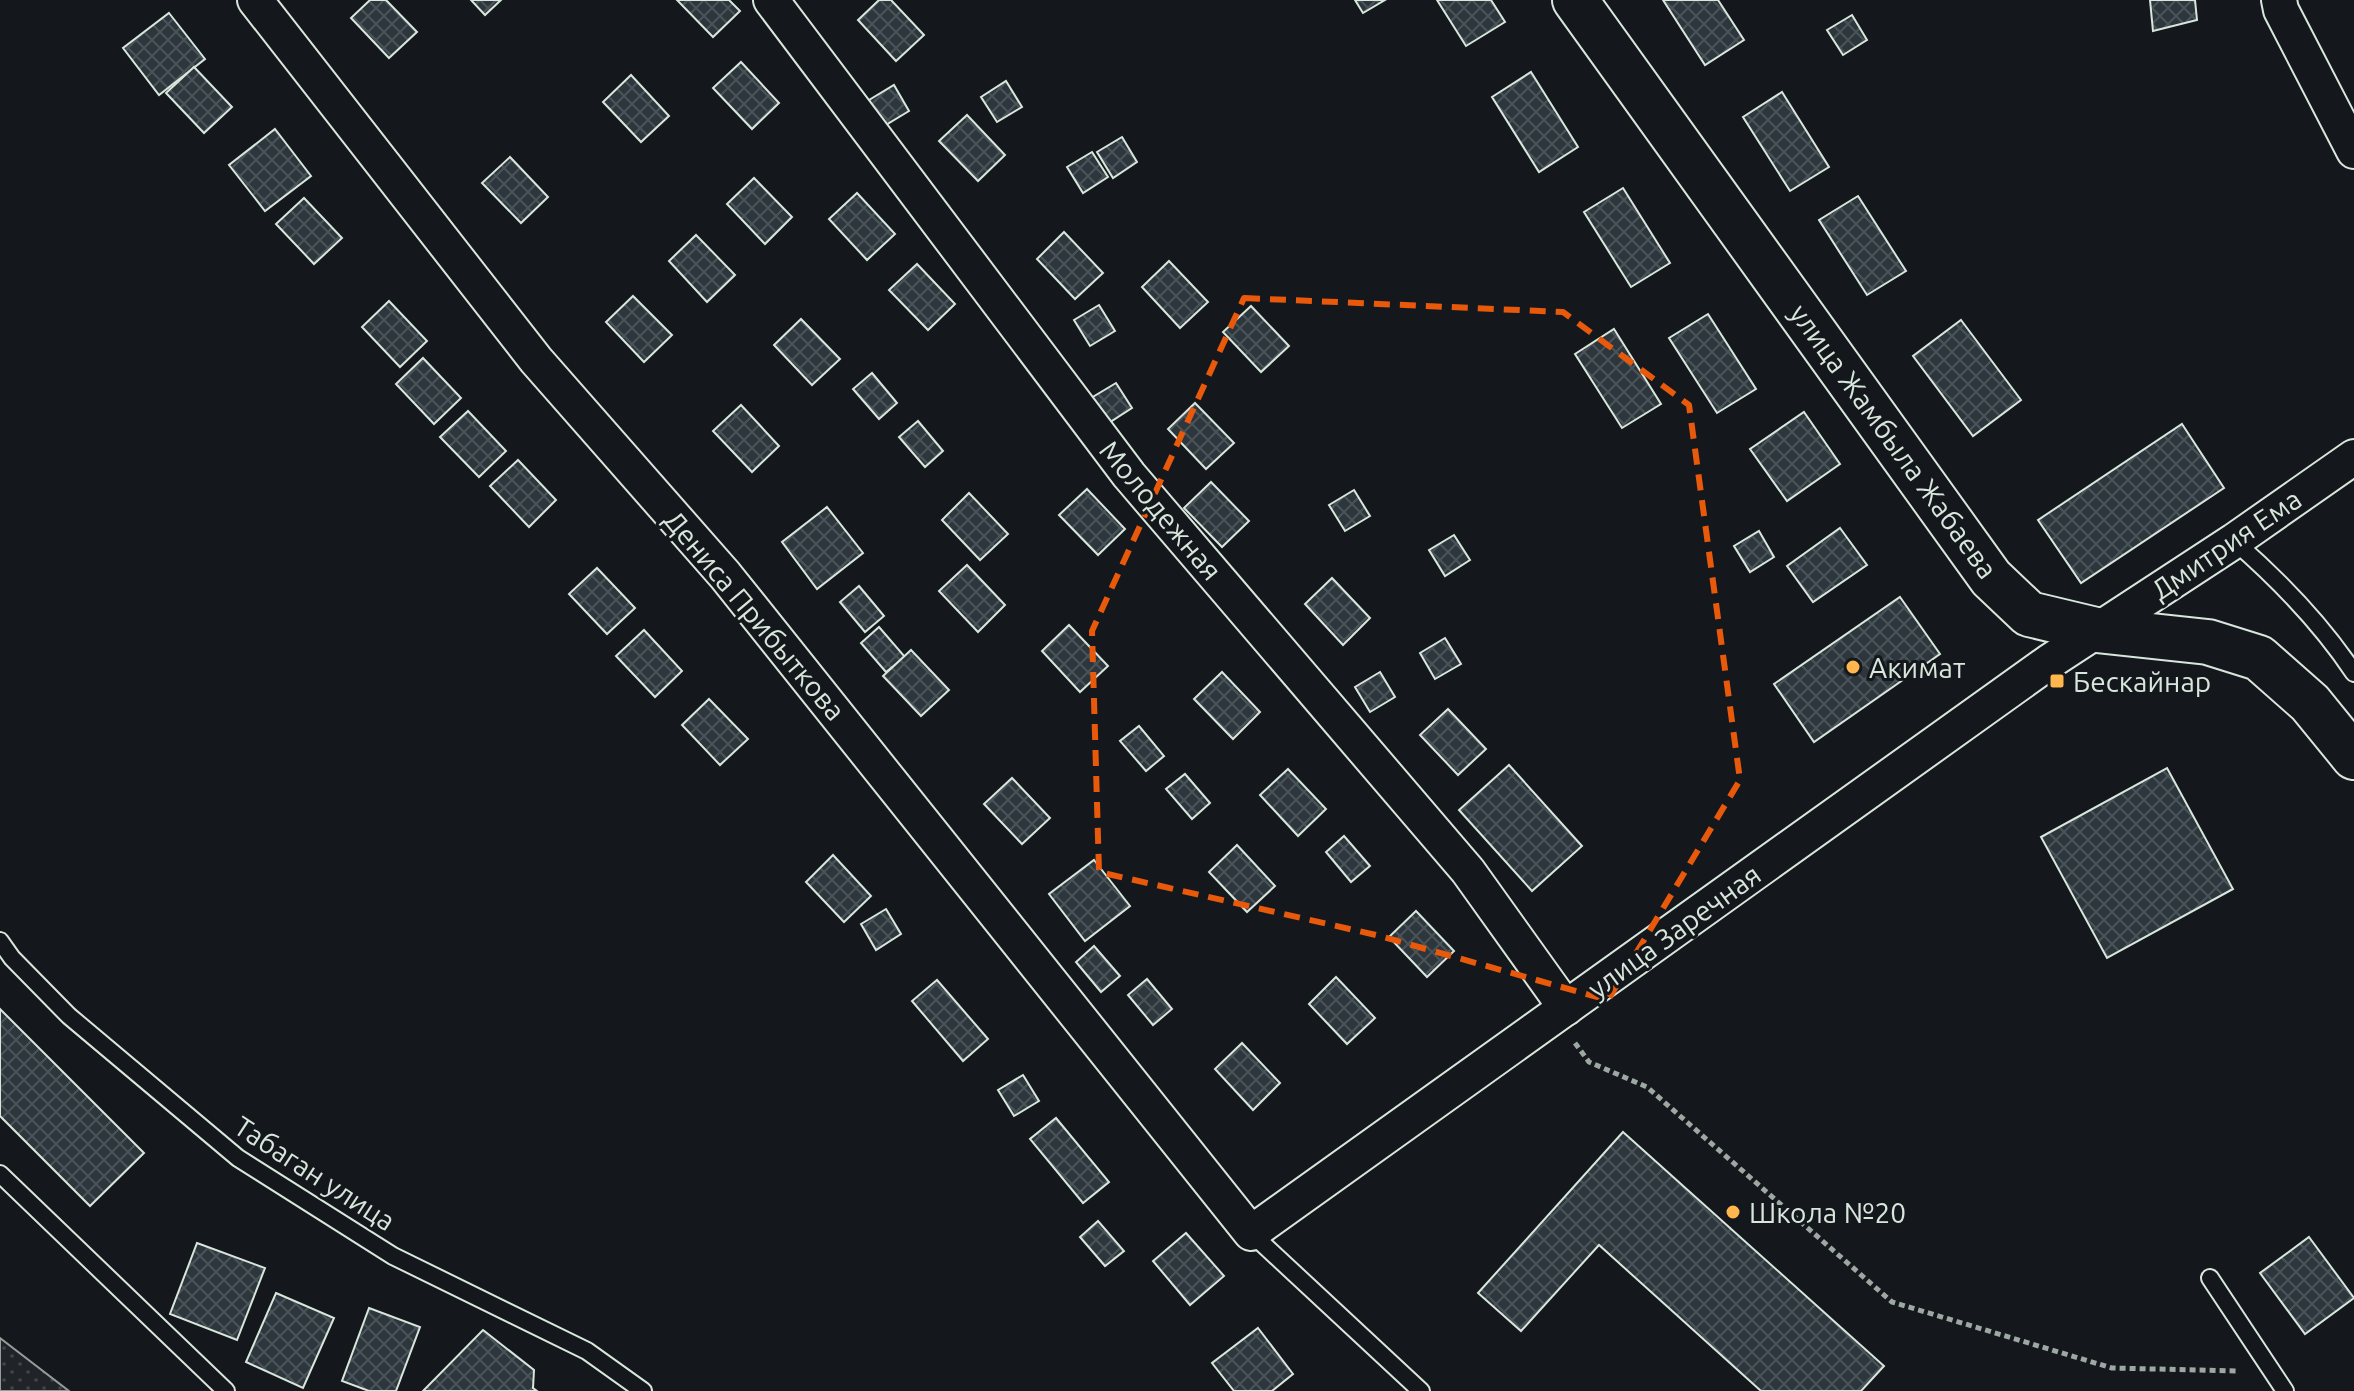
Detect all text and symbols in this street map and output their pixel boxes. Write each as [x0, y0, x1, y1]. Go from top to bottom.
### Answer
street label: улица Жамбыла Жабаева [1784, 298, 2004, 584]
street label: Молодежная [1094, 434, 1228, 586]
street label: Дмитрия Ема [2145, 483, 2307, 605]
street label: Дениса Прибыткова [658, 504, 852, 726]
place label: Акимат [1869, 652, 1966, 683]
marker: Акимат [1844, 658, 1862, 676]
place label: Бескайнар [2073, 666, 2211, 697]
marker: Бескайнар [2048, 672, 2066, 690]
street label: улица Заречная [1582, 858, 1766, 1004]
street label: Табаган улица [229, 1110, 401, 1236]
place label: Школа №20 [1749, 1197, 1906, 1228]
marker: Школа №20 [1724, 1203, 1742, 1221]

